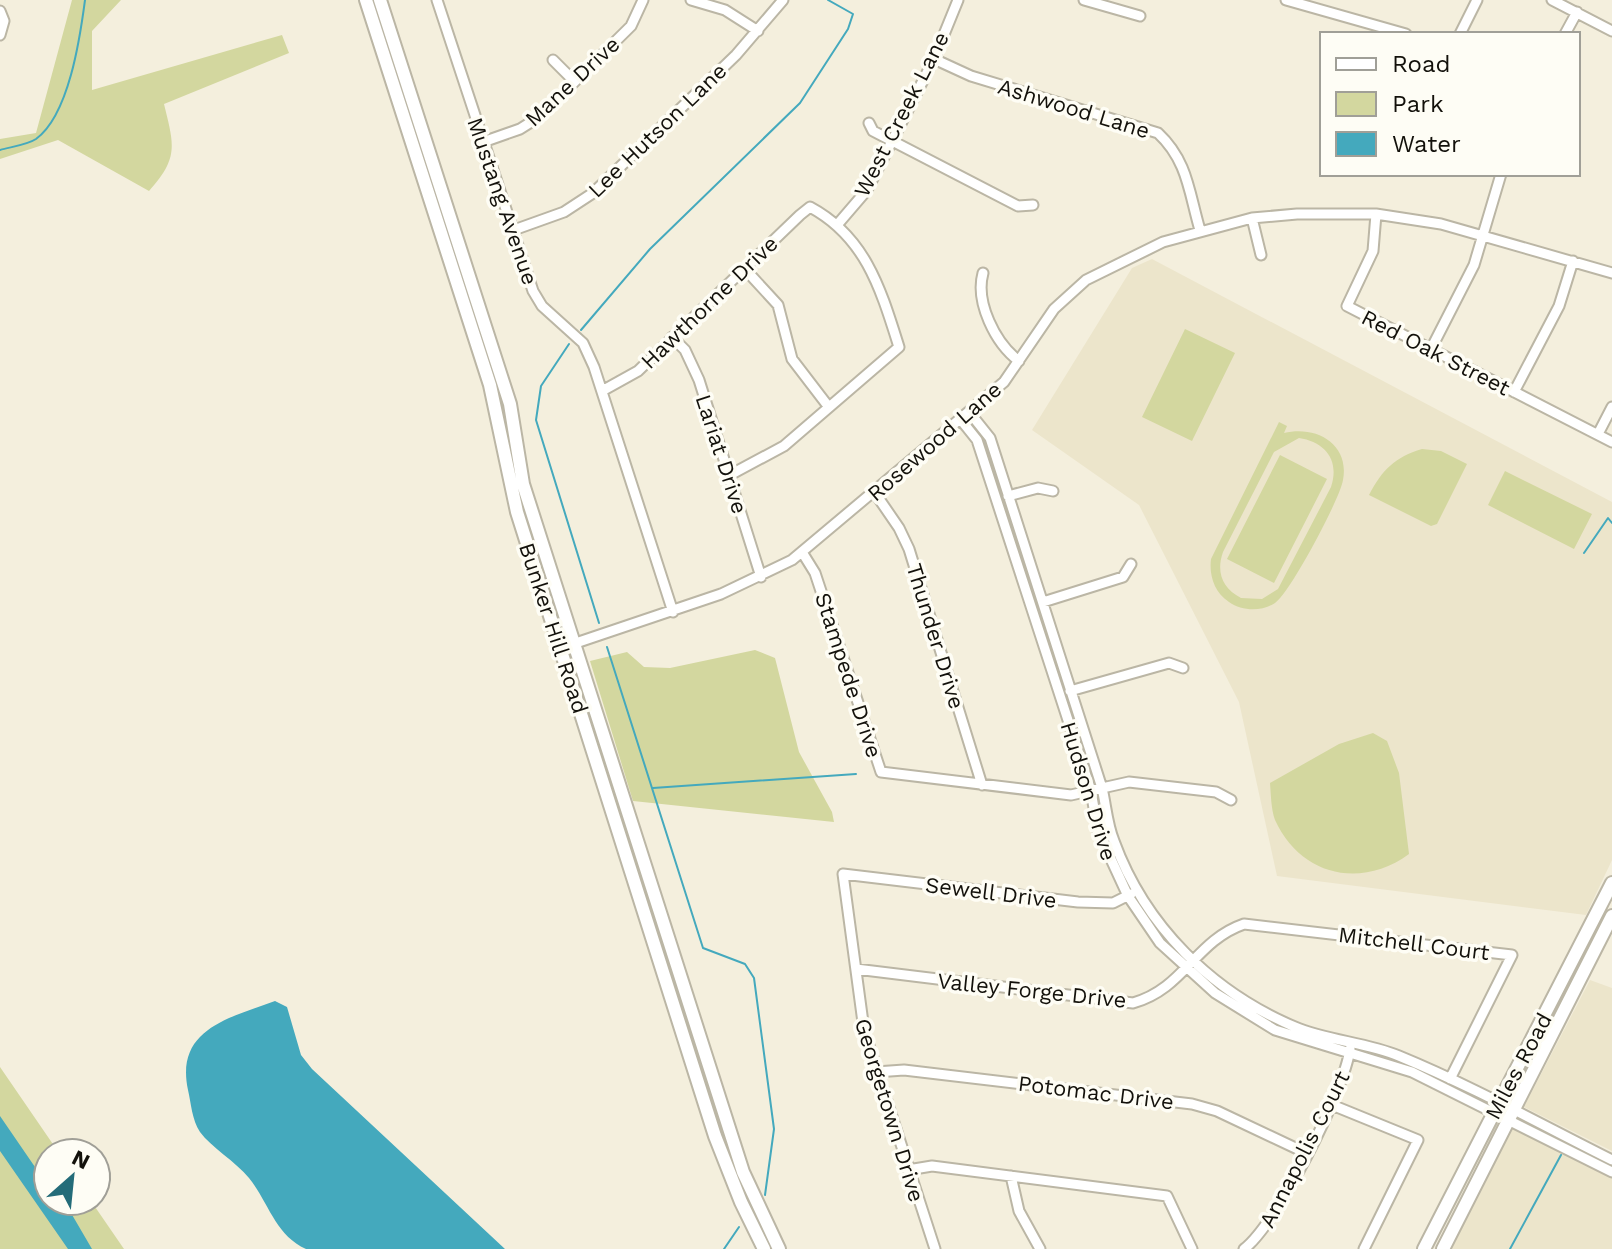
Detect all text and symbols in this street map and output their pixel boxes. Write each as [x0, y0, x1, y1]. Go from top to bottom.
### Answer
street label: West Creek Lane [849, 28, 954, 201]
street label: Mane Drive [520, 31, 625, 131]
legend [1320, 32, 1580, 176]
text: Road [1392, 50, 1451, 78]
street label: Lee Hutson Lane [583, 58, 732, 203]
street label: Ashwood Lane [995, 74, 1153, 143]
text: Park [1392, 90, 1444, 118]
street label: Mustang Avenue [462, 114, 543, 288]
text: Water [1392, 130, 1461, 158]
street label: Hawthorne Drive [636, 231, 783, 374]
street label: Red Oak Street [1358, 304, 1514, 401]
street label: Rosewood Lane [862, 376, 1006, 506]
street label: Lariat Drive [690, 391, 753, 517]
street label: Bunker Hill Road [514, 540, 593, 717]
street label: Thunder Drive [902, 560, 970, 712]
street label: Stampede Drive [810, 590, 887, 761]
street label: Hudson Drive [1056, 719, 1122, 864]
street label: Sewell Drive [924, 872, 1058, 913]
street label: Mitchell Court [1337, 922, 1491, 965]
street label: Valley Forge Drive [936, 968, 1128, 1013]
street label: Miles Road [1480, 1009, 1557, 1124]
street label: Georgetown Drive [850, 1015, 929, 1205]
street label: Annapolis Court [1254, 1067, 1355, 1232]
street label: Potomac Drive [1017, 1071, 1175, 1114]
north arrow [32, 1137, 112, 1217]
text: N [68, 1145, 94, 1174]

